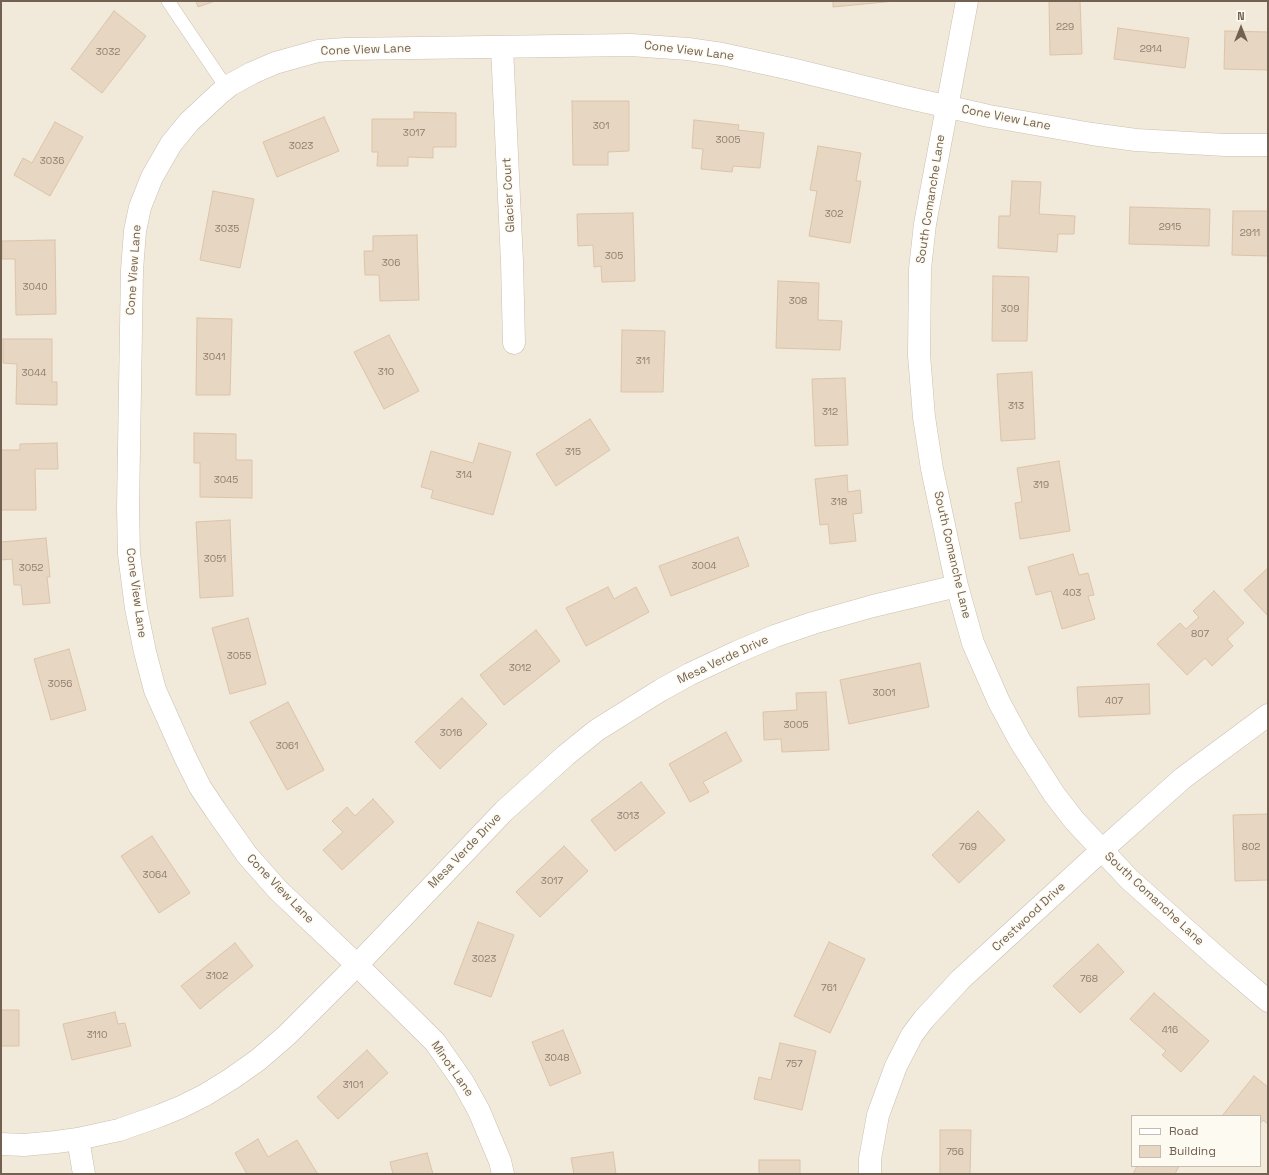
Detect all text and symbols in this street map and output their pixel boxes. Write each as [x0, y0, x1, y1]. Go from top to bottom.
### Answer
north arrow [1221, 8, 1261, 48]
text: N [1237, 9, 1245, 23]
house number: 229 [1056, 21, 1074, 33]
street label: Cone View Lane [643, 38, 735, 64]
street label: Cone View Lane [320, 41, 412, 59]
house number: 2914 [1140, 43, 1162, 55]
house number: 3032 [96, 46, 120, 58]
street label: Cone View Lane [960, 102, 1052, 134]
house number: 301 [593, 120, 609, 132]
house number: 3017 [403, 127, 425, 139]
street label: South Comanche Lane [914, 133, 948, 265]
house number: 3005 [716, 134, 740, 146]
house number: 3023 [289, 140, 313, 152]
house number: 3036 [40, 155, 64, 167]
street label: Glacier Court [500, 157, 518, 233]
house number: 302 [825, 208, 843, 220]
house number: 2915 [1159, 221, 1181, 233]
house number: 3035 [215, 223, 239, 235]
street label: Cone View Lane [124, 224, 144, 316]
house number: 2911 [1240, 227, 1260, 239]
house number: 305 [605, 250, 623, 262]
house number: 306 [382, 257, 400, 269]
house number: 3040 [22, 281, 48, 293]
house number: 308 [789, 295, 807, 307]
house number: 309 [1001, 303, 1019, 315]
house number: 3041 [203, 351, 225, 363]
house number: 311 [636, 355, 650, 367]
house number: 310 [378, 366, 394, 378]
house number: 3044 [22, 367, 46, 379]
house number: 313 [1008, 400, 1024, 412]
house number: 312 [822, 406, 838, 418]
house number: 315 [565, 446, 581, 458]
house number: 314 [456, 469, 472, 481]
house number: 3045 [214, 474, 238, 486]
house number: 319 [1033, 479, 1049, 491]
street label: South Comanche Lane [930, 490, 974, 620]
house number: 318 [831, 496, 847, 508]
street label: Cone View Lane [123, 547, 149, 639]
house number: 3051 [204, 553, 226, 565]
house number: 3004 [691, 560, 717, 572]
house number: 3052 [19, 562, 43, 574]
house number: 403 [1063, 587, 1081, 599]
house number: 807 [1191, 628, 1209, 640]
street label: Mesa Verde Drive [675, 633, 771, 687]
house number: 3055 [227, 650, 251, 662]
house number: 3012 [509, 662, 531, 674]
house number: 3056 [48, 678, 72, 690]
house number: 3001 [872, 687, 896, 699]
house number: 407 [1105, 695, 1123, 707]
house number: 3005 [784, 719, 808, 731]
house number: 3016 [440, 727, 462, 739]
house number: 3061 [276, 740, 298, 752]
street label: Mesa Verde Drive [426, 810, 504, 892]
house number: 3013 [617, 810, 639, 822]
house number: 769 [959, 841, 977, 853]
house number: 802 [1242, 841, 1260, 853]
street label: South Comanche Lane [1101, 849, 1207, 949]
street label: Cone View Lane [243, 851, 317, 927]
house number: 3064 [143, 869, 167, 881]
house number: 3017 [541, 875, 563, 887]
street label: Crestwood Drive [989, 879, 1069, 955]
house number: 3023 [472, 953, 496, 965]
house number: 3102 [206, 970, 228, 982]
house number: 768 [1080, 973, 1098, 985]
house number: 761 [821, 982, 837, 994]
house number: 416 [1162, 1024, 1178, 1036]
house number: 3110 [87, 1029, 107, 1041]
street label: Minot Lane [428, 1039, 476, 1099]
house number: 3048 [545, 1052, 569, 1064]
house number: 757 [785, 1058, 803, 1070]
house number: 3101 [343, 1079, 363, 1091]
legend [1131, 1115, 1261, 1167]
text: Road [1169, 1123, 1198, 1139]
text: Building [1169, 1143, 1216, 1159]
house number: 756 [946, 1146, 964, 1158]

